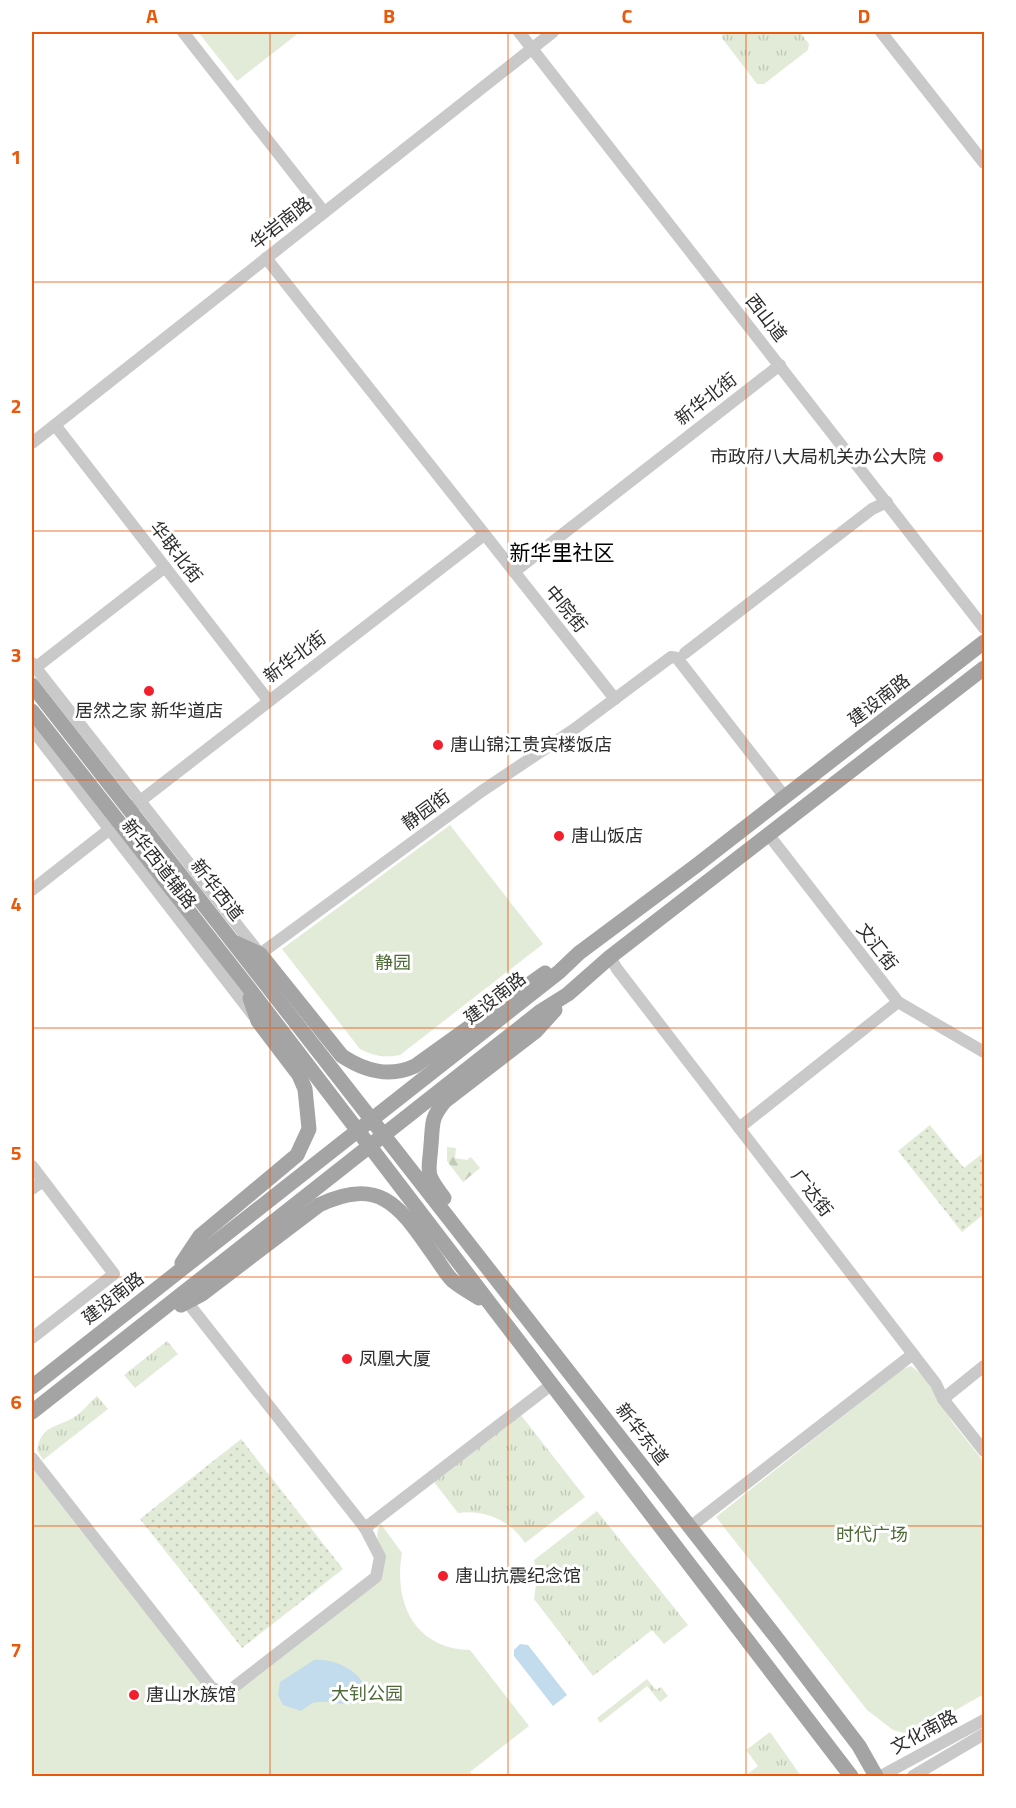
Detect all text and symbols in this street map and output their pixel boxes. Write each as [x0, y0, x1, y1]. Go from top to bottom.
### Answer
text: A [146, 0, 158, 31]
text: B [383, 0, 395, 31]
text: C [622, 0, 633, 31]
text: D [858, 0, 870, 31]
text: 1 [10, 141, 22, 172]
street label: 华岩南路 [244, 190, 317, 255]
street label: 西山道 [739, 288, 794, 347]
street label: 新华北街 [669, 366, 742, 431]
text: 2 [10, 390, 22, 421]
place label: 市政府八大局机关办公大院 [710, 443, 926, 470]
marker: 市政府八大局机关办公大院 [931, 450, 945, 464]
street label: 华联北街 [144, 515, 209, 588]
district label: 新华里社区 [510, 536, 615, 568]
street label: 中院街 [539, 579, 594, 638]
street label: 新华北街 [258, 624, 332, 689]
text: 3 [10, 639, 22, 670]
street label: 建设南路 [842, 667, 915, 732]
marker: 居然之家 新华道店 [142, 684, 156, 698]
place label: 居然之家 新华道店 [75, 697, 223, 724]
place label: 唐山锦江贵宾楼饭店 [450, 731, 612, 758]
marker: 唐山锦江贵宾楼饭店 [431, 738, 445, 752]
street label: 静园街 [396, 783, 455, 836]
street label: 新华西道辅路 [116, 813, 203, 915]
place label: 唐山饭店 [571, 822, 643, 849]
marker: 唐山饭店 [552, 829, 566, 843]
street label: 新华西道 [185, 853, 250, 926]
text: 4 [10, 888, 22, 919]
street label: 文汇街 [850, 917, 905, 976]
park label: 静园 [375, 949, 411, 976]
street label: 建设南路 [458, 965, 531, 1030]
text: 5 [10, 1137, 22, 1168]
street label: 广达街 [785, 1163, 840, 1222]
street label: 建设南路 [76, 1265, 149, 1330]
place label: 凤凰大厦 [359, 1345, 431, 1372]
marker: 凤凰大厦 [340, 1352, 354, 1366]
text: 6 [10, 1386, 22, 1417]
street label: 新华东道 [610, 1397, 675, 1470]
park label: 时代广场 [836, 1521, 908, 1548]
place label: 唐山抗震纪念馆 [455, 1562, 581, 1589]
marker: 唐山抗震纪念馆 [436, 1569, 450, 1583]
text: 7 [10, 1634, 22, 1665]
park label: 大钊公园 [331, 1680, 403, 1707]
place label: 唐山水族馆 [146, 1681, 236, 1708]
marker: 唐山水族馆 [127, 1688, 141, 1702]
street label: 文化南路 [886, 1703, 962, 1760]

